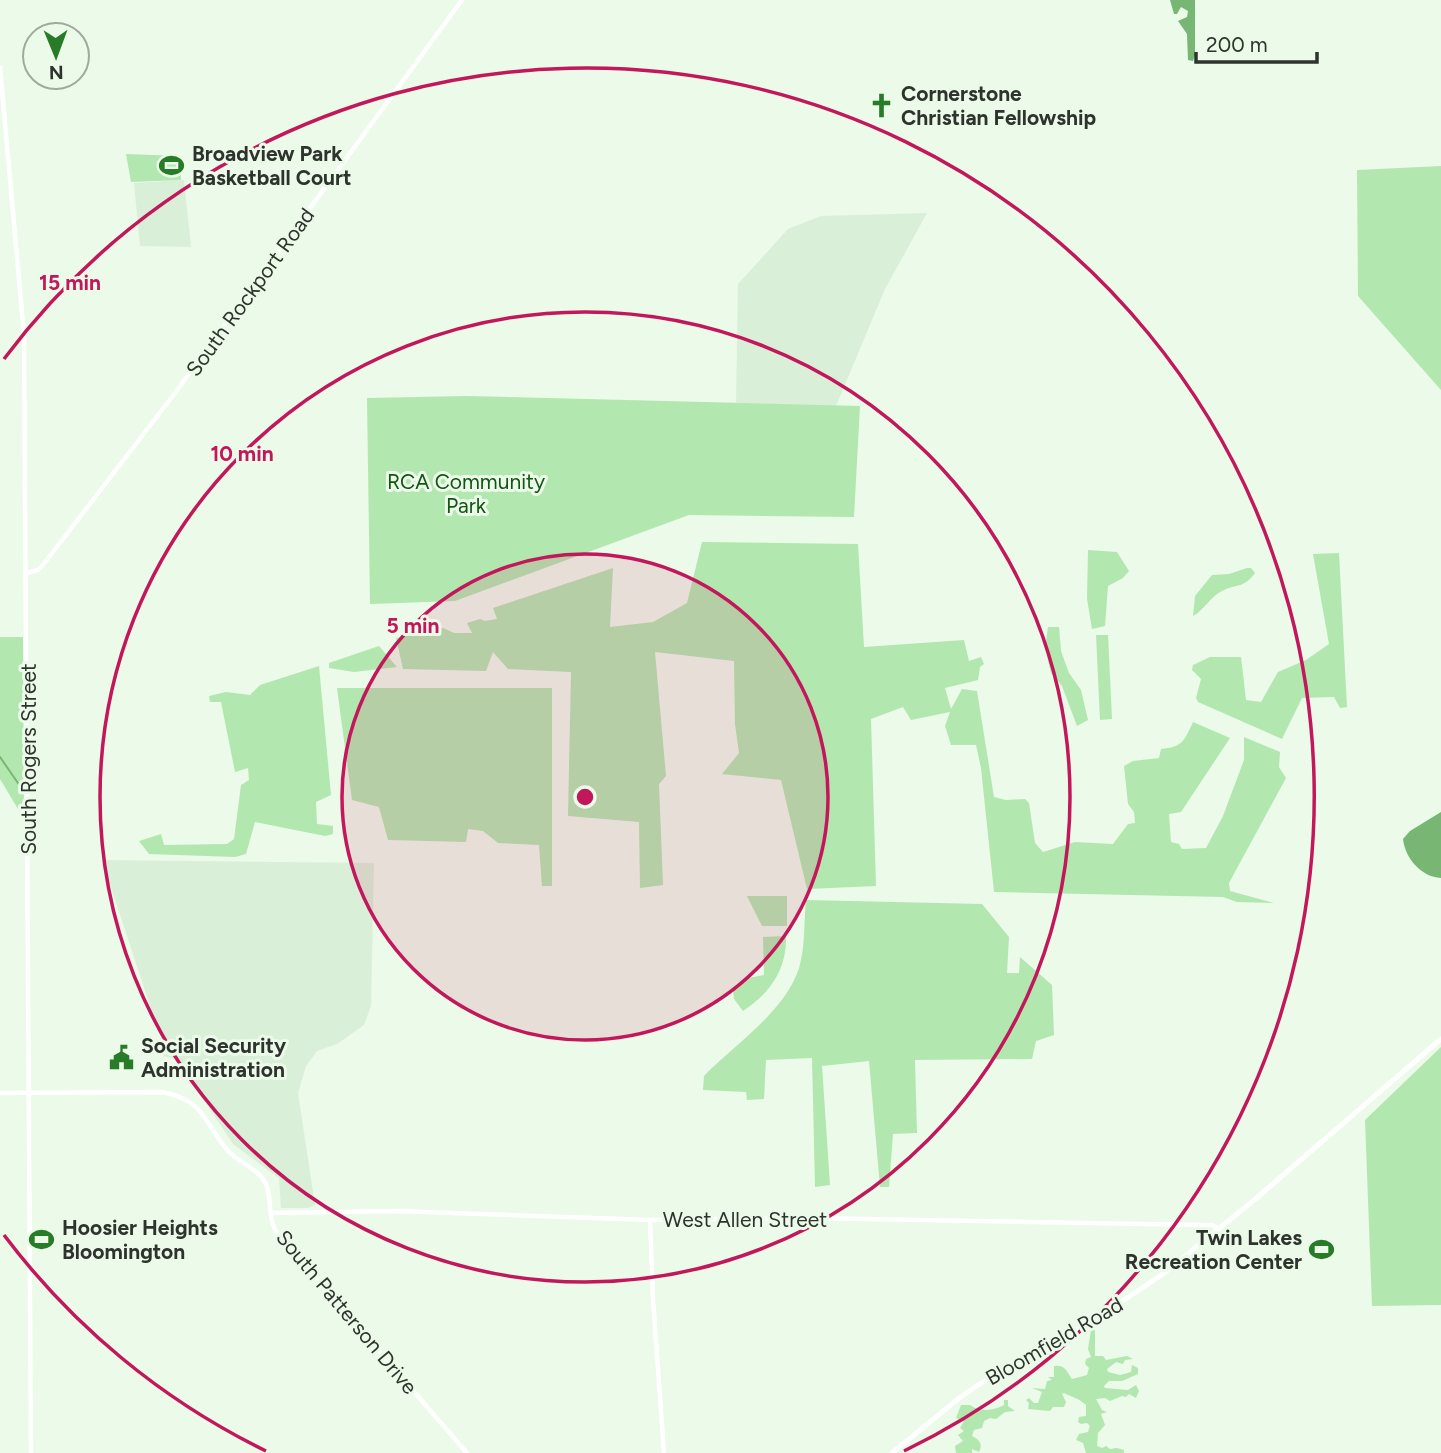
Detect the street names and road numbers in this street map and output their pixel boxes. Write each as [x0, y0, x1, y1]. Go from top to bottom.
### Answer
street label: South Rockport Road [181, 203, 319, 381]
street label: South Rogers Street [16, 663, 41, 855]
street label: West Allen Street [663, 1207, 827, 1232]
street label: South Patterson Drive [271, 1225, 423, 1399]
street label: Bloomfield Road [981, 1292, 1127, 1390]

